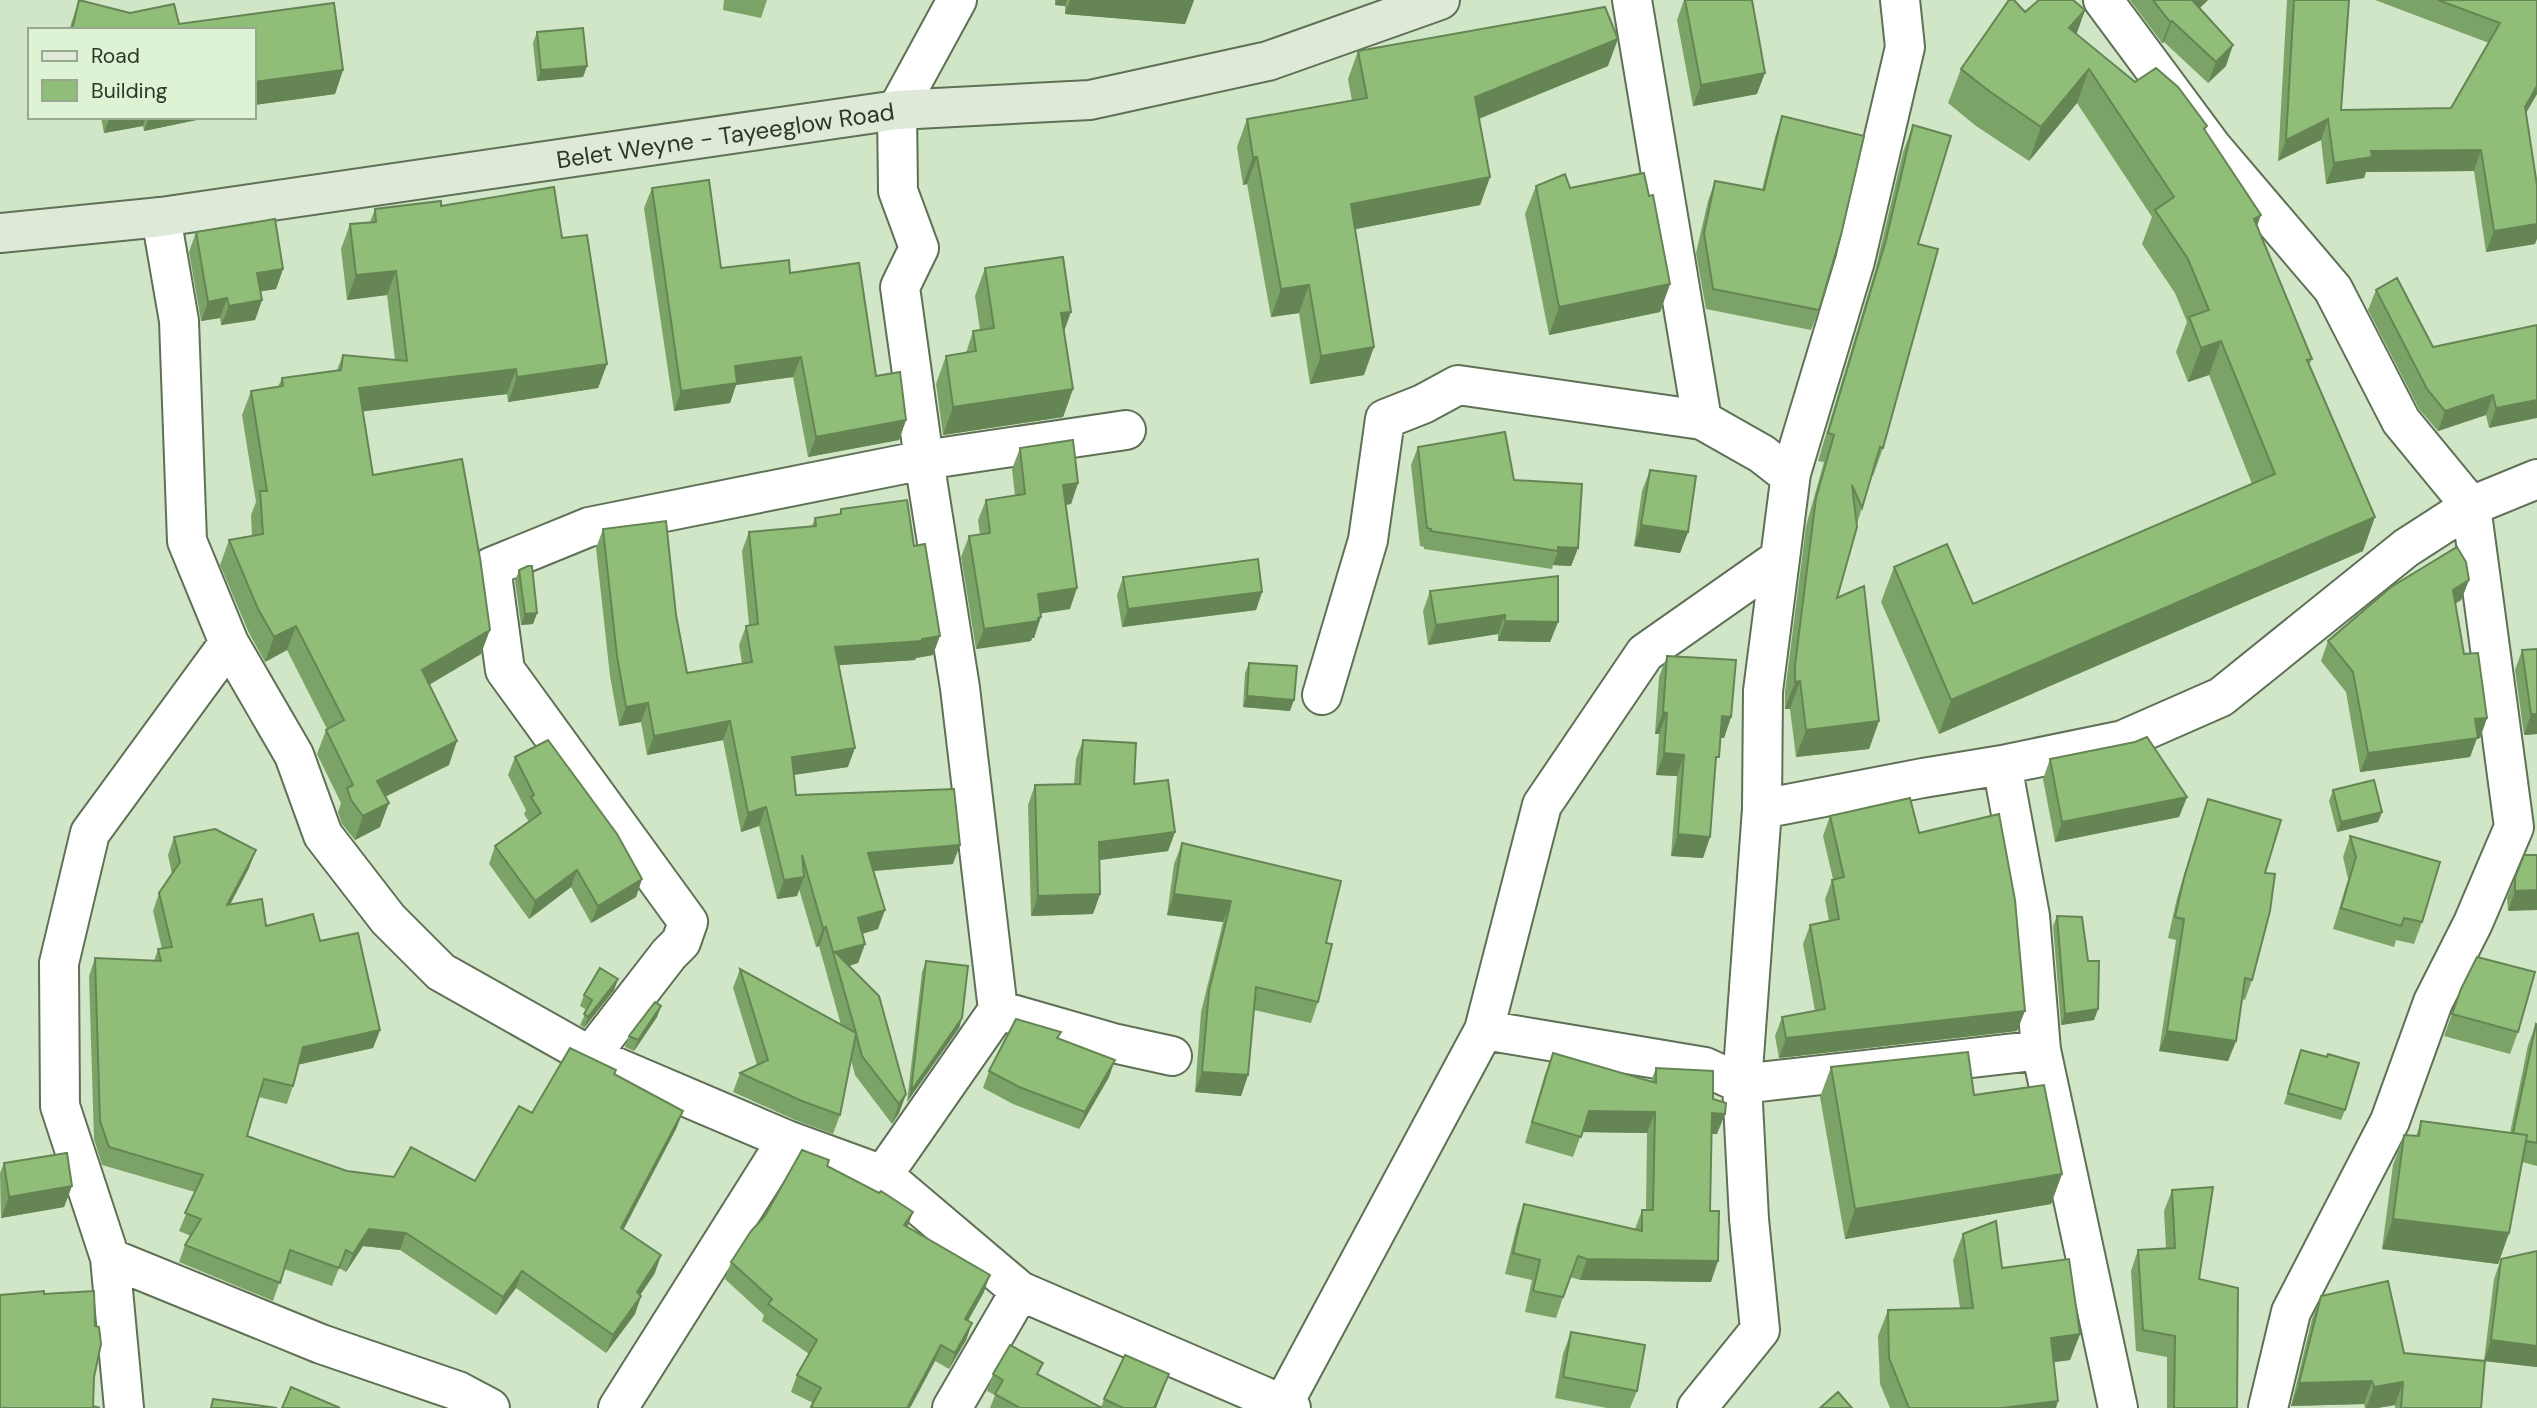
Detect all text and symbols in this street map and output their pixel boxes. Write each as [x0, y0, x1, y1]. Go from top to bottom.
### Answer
legend [28, 28, 256, 119]
text: Road [91, 42, 140, 70]
text: Building [91, 77, 168, 105]
street label: Belet Weyne - Tayeeglow Road [554, 95, 896, 175]

